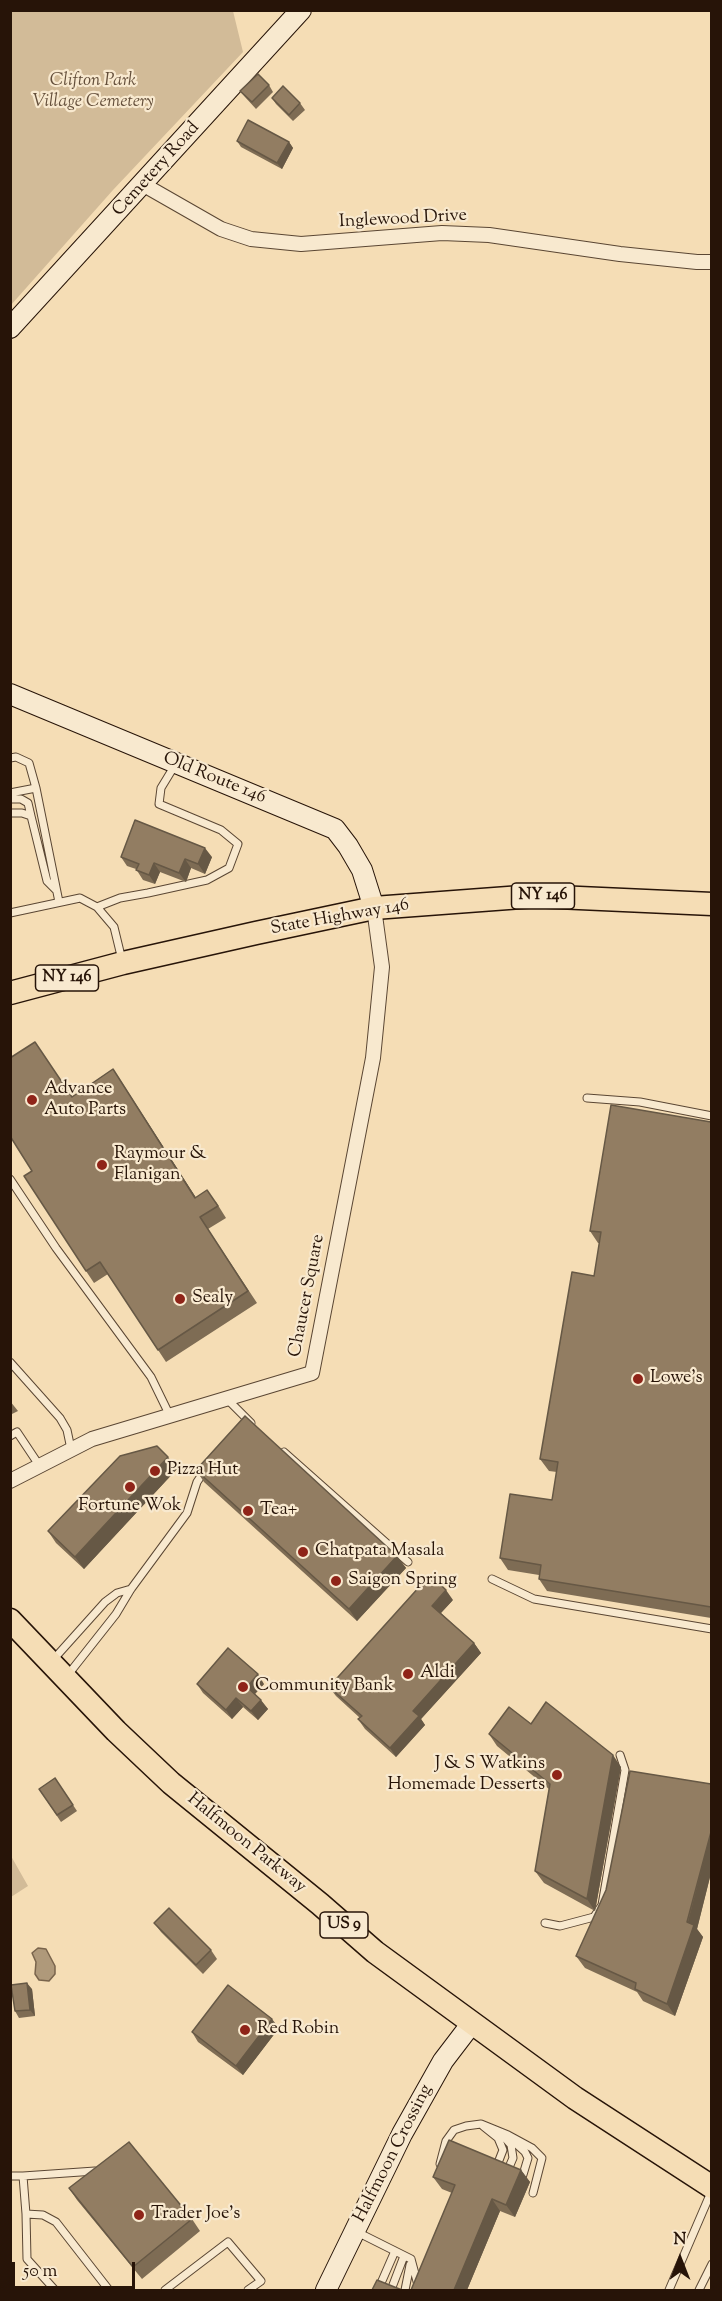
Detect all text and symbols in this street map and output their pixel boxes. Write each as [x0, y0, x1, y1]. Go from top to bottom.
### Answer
park label: Clifton Park Village Cemetery [32, 71, 154, 113]
street label: Cemetery Road [109, 118, 205, 222]
street label: Inglewood Drive [338, 206, 468, 234]
street label: Old Route 146 [159, 749, 269, 809]
road number: NY 146 [512, 883, 574, 909]
street label: State Highway 146 [269, 895, 411, 941]
road number: NY 146 [36, 965, 98, 991]
place label: Advance Auto Parts [44, 1079, 126, 1122]
marker: Advance Auto Parts [25, 1093, 39, 1107]
place label: Raymour & Flanigan [114, 1144, 206, 1186]
marker: Raymour & Flanigan [95, 1158, 109, 1172]
street label: Chaucer Square [285, 1233, 331, 1359]
place label: Sealy [192, 1288, 233, 1310]
marker: Sealy [173, 1292, 187, 1306]
place label: Lowe's [650, 1368, 703, 1390]
marker: Lowe's [631, 1372, 645, 1386]
place label: Pizza Hut [167, 1460, 239, 1482]
marker: Pizza Hut [148, 1464, 162, 1478]
marker: Fortune Wok [123, 1480, 137, 1494]
place label: Fortune Wok [78, 1496, 182, 1518]
place label: Tea+ [260, 1500, 297, 1522]
marker: Tea+ [241, 1504, 255, 1518]
place label: Chatpata Masala [315, 1541, 444, 1563]
marker: Chatpata Masala [296, 1545, 310, 1559]
place label: Saigon Spring [348, 1570, 457, 1592]
marker: Saigon Spring [329, 1574, 343, 1588]
place label: Aldi [420, 1663, 455, 1685]
marker: Aldi [401, 1667, 415, 1681]
place label: Community Bank [255, 1676, 394, 1698]
marker: Community Bank [236, 1680, 250, 1694]
place label: J & S Watkins Homemade Desserts [388, 1754, 545, 1796]
marker: J & S Watkins Homemade Desserts [550, 1768, 564, 1782]
street label: Halfmoon Parkway [182, 1789, 310, 1899]
road number: US 9 [320, 1912, 368, 1938]
place label: Red Robin [257, 2019, 339, 2041]
marker: Red Robin [238, 2023, 252, 2037]
street label: Halfmoon Crossing [350, 2081, 438, 2227]
place label: Trader Joe's [151, 2204, 240, 2226]
marker: Trader Joe's [132, 2208, 146, 2222]
north arrow [650, 2229, 710, 2289]
text: N [674, 2229, 686, 2252]
scale bar [15, 2250, 138, 2288]
text: 50 m [23, 2259, 57, 2285]

